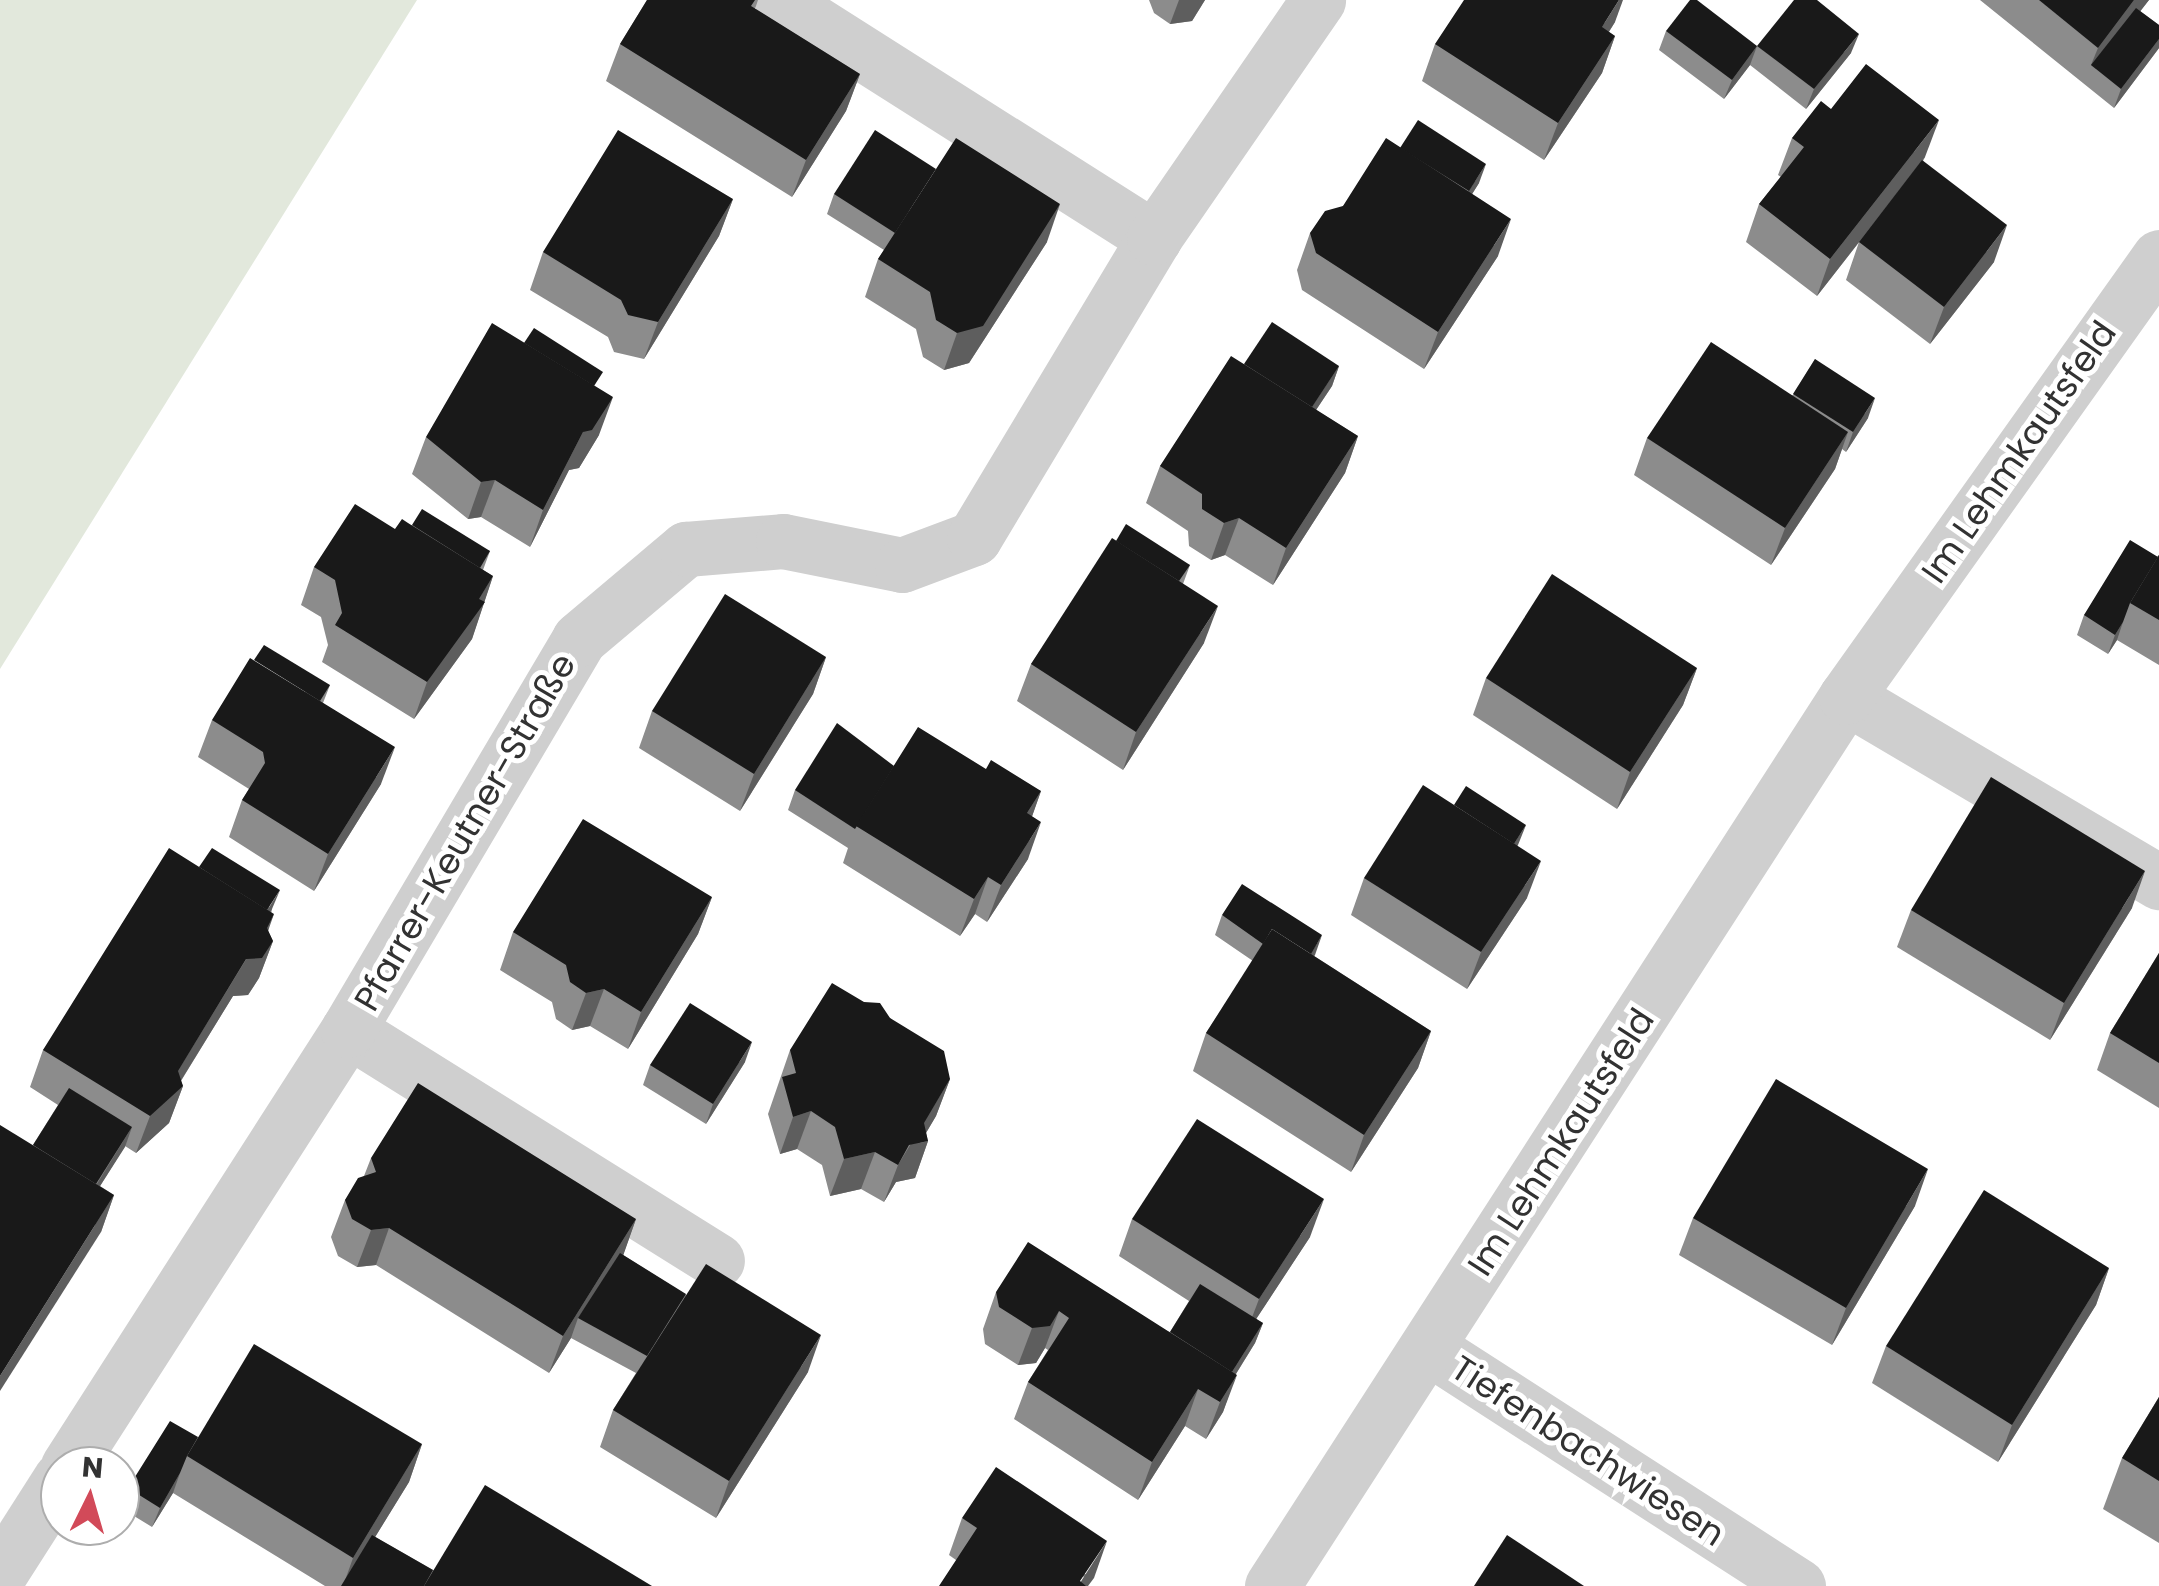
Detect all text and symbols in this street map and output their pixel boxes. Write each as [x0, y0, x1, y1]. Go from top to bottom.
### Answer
street label: Im Lehmkautsfeld [1913, 313, 2125, 591]
street label: Pfarrer-Keutner-Straße [345, 646, 585, 1018]
street label: Im Lehmkautsfeld [1459, 1001, 1663, 1283]
street label: Tiefenbachwiesen [1444, 1347, 1732, 1555]
north arrow [40, 1446, 140, 1546]
text: N [80, 1447, 105, 1488]

